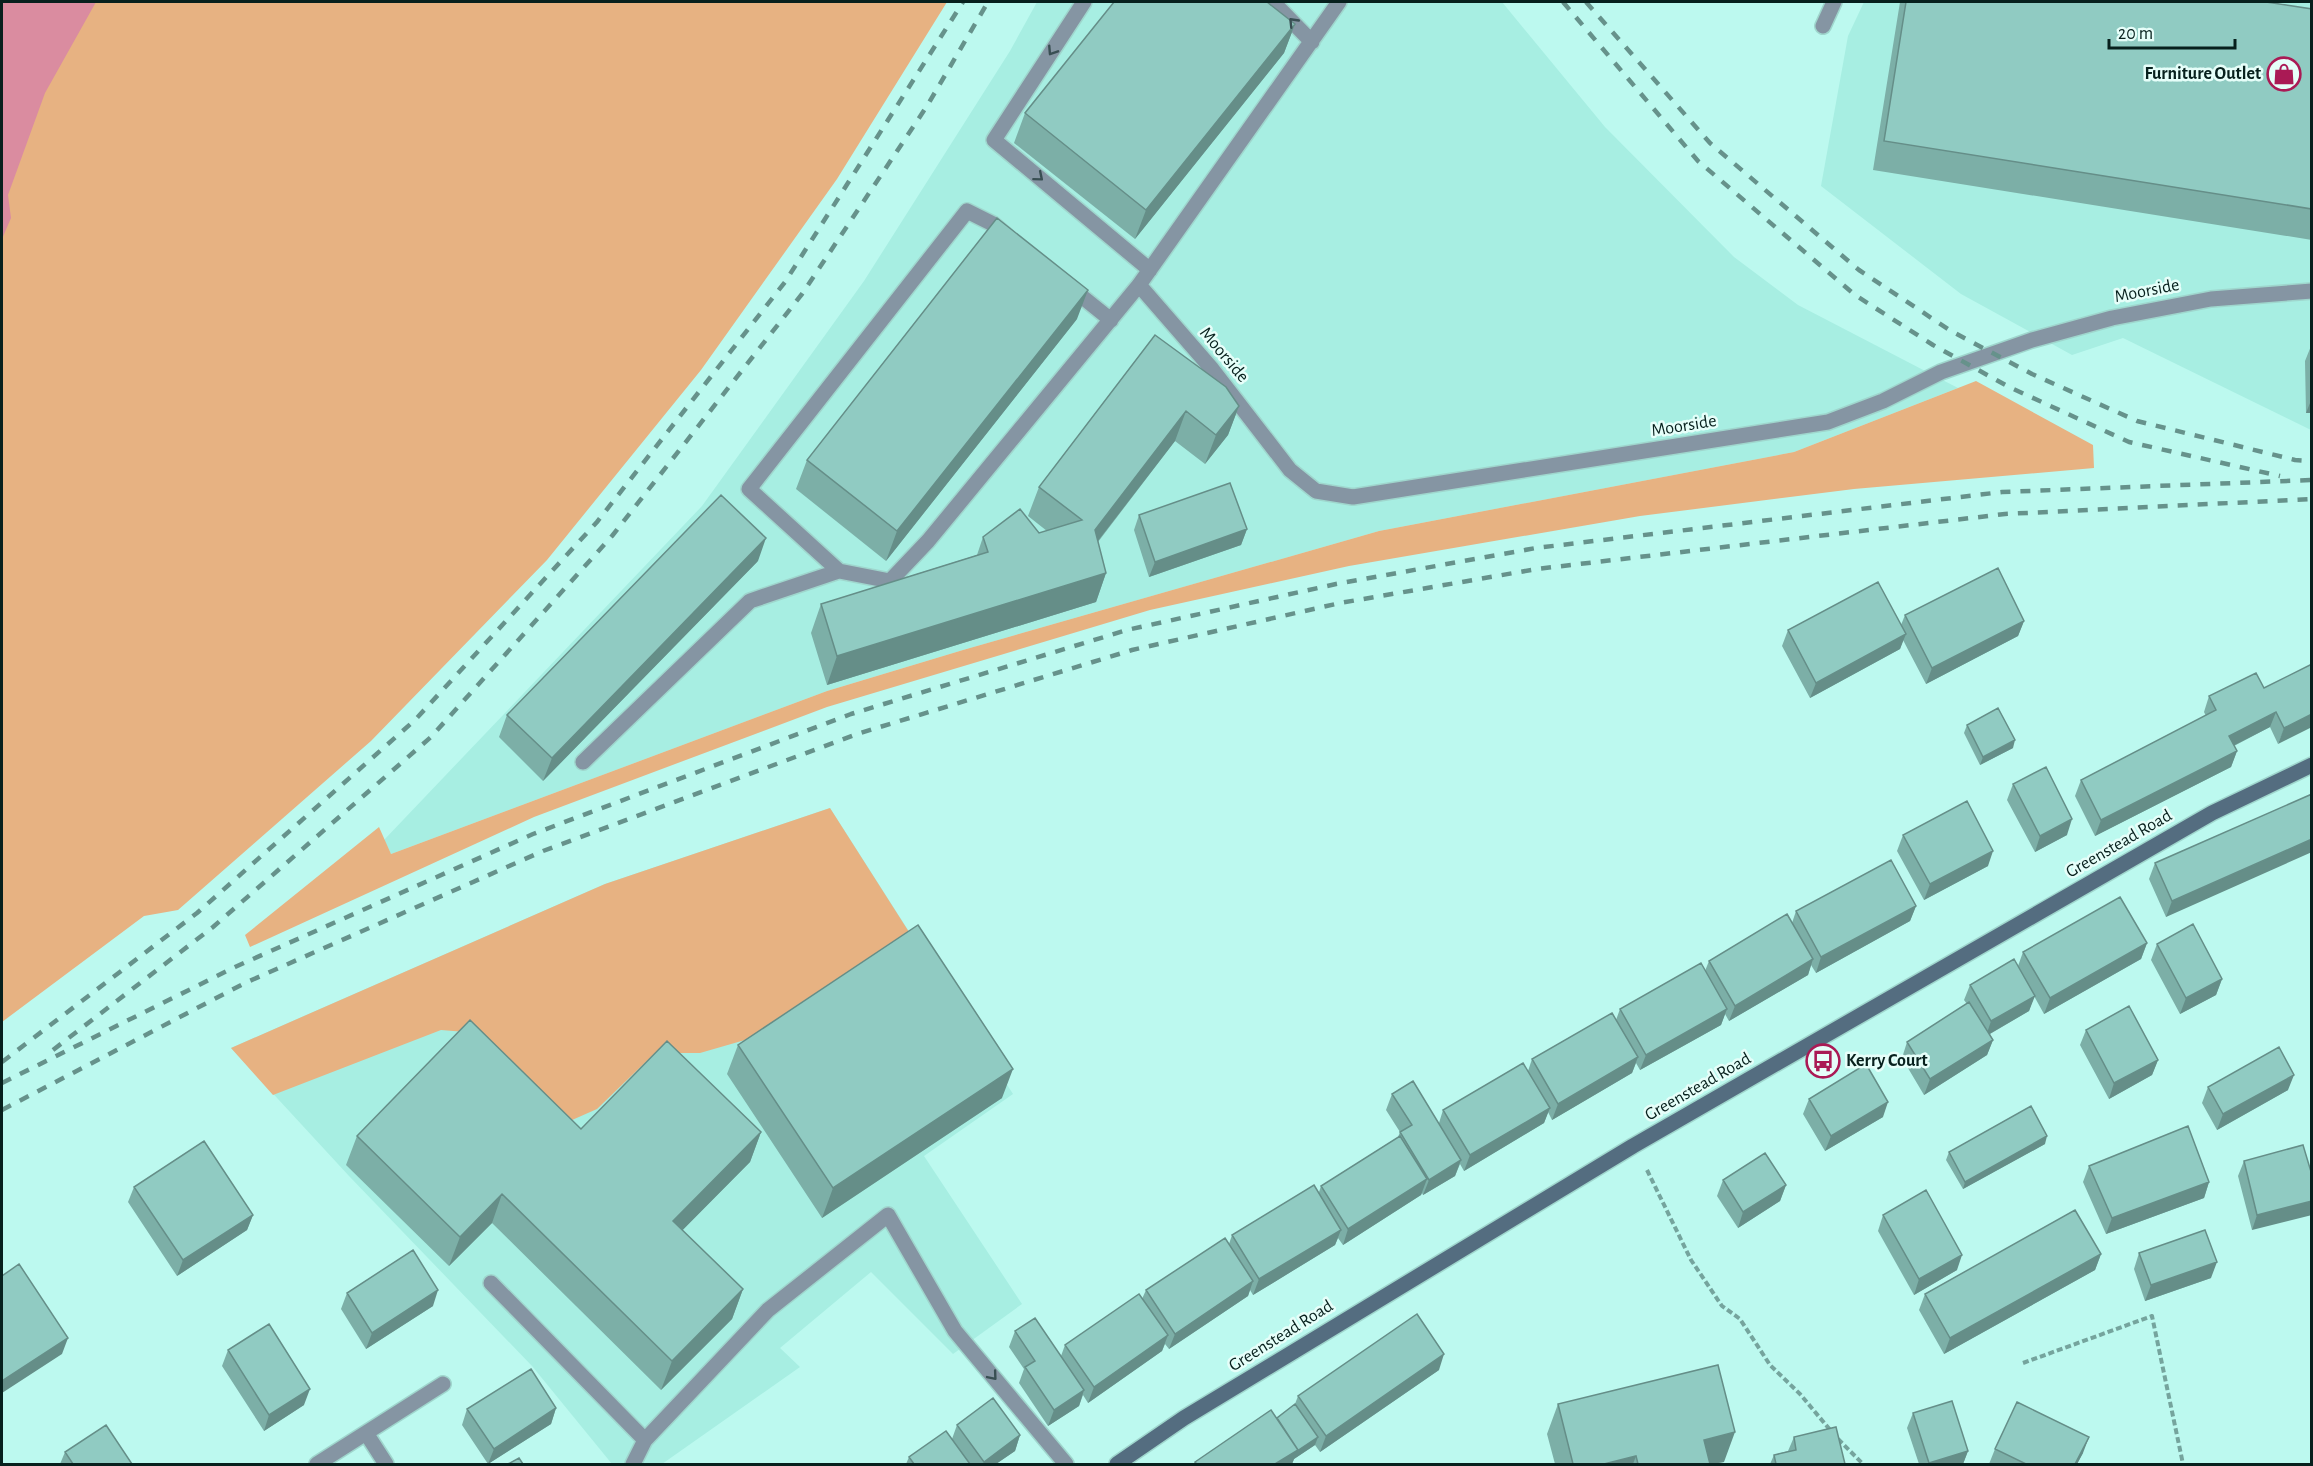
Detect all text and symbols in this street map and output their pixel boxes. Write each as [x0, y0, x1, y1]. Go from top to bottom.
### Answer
scale bar [2109, 12, 2235, 50]
one-way arrow [1289, 18, 1300, 29]
text: 20 m [2118, 25, 2153, 43]
one-way arrow [1048, 44, 1059, 55]
shop icon: Furniture Outlet [2266, 56, 2302, 92]
place label: Furniture Outlet [2144, 65, 2261, 83]
one-way arrow [1032, 170, 1043, 181]
street label: Moorside [2113, 276, 2181, 306]
street label: Moorside [1196, 324, 1252, 386]
street label: Moorside [1650, 412, 1718, 440]
street label: Greenstead Road [2063, 806, 2175, 882]
bus stop icon: Kerry Court [1805, 1043, 1841, 1079]
street label: Greenstead Road [1642, 1049, 1754, 1125]
place label: Kerry Court [1846, 1052, 1928, 1070]
street label: Greenstead Road [1226, 1297, 1336, 1375]
one-way arrow [985, 1369, 996, 1380]

